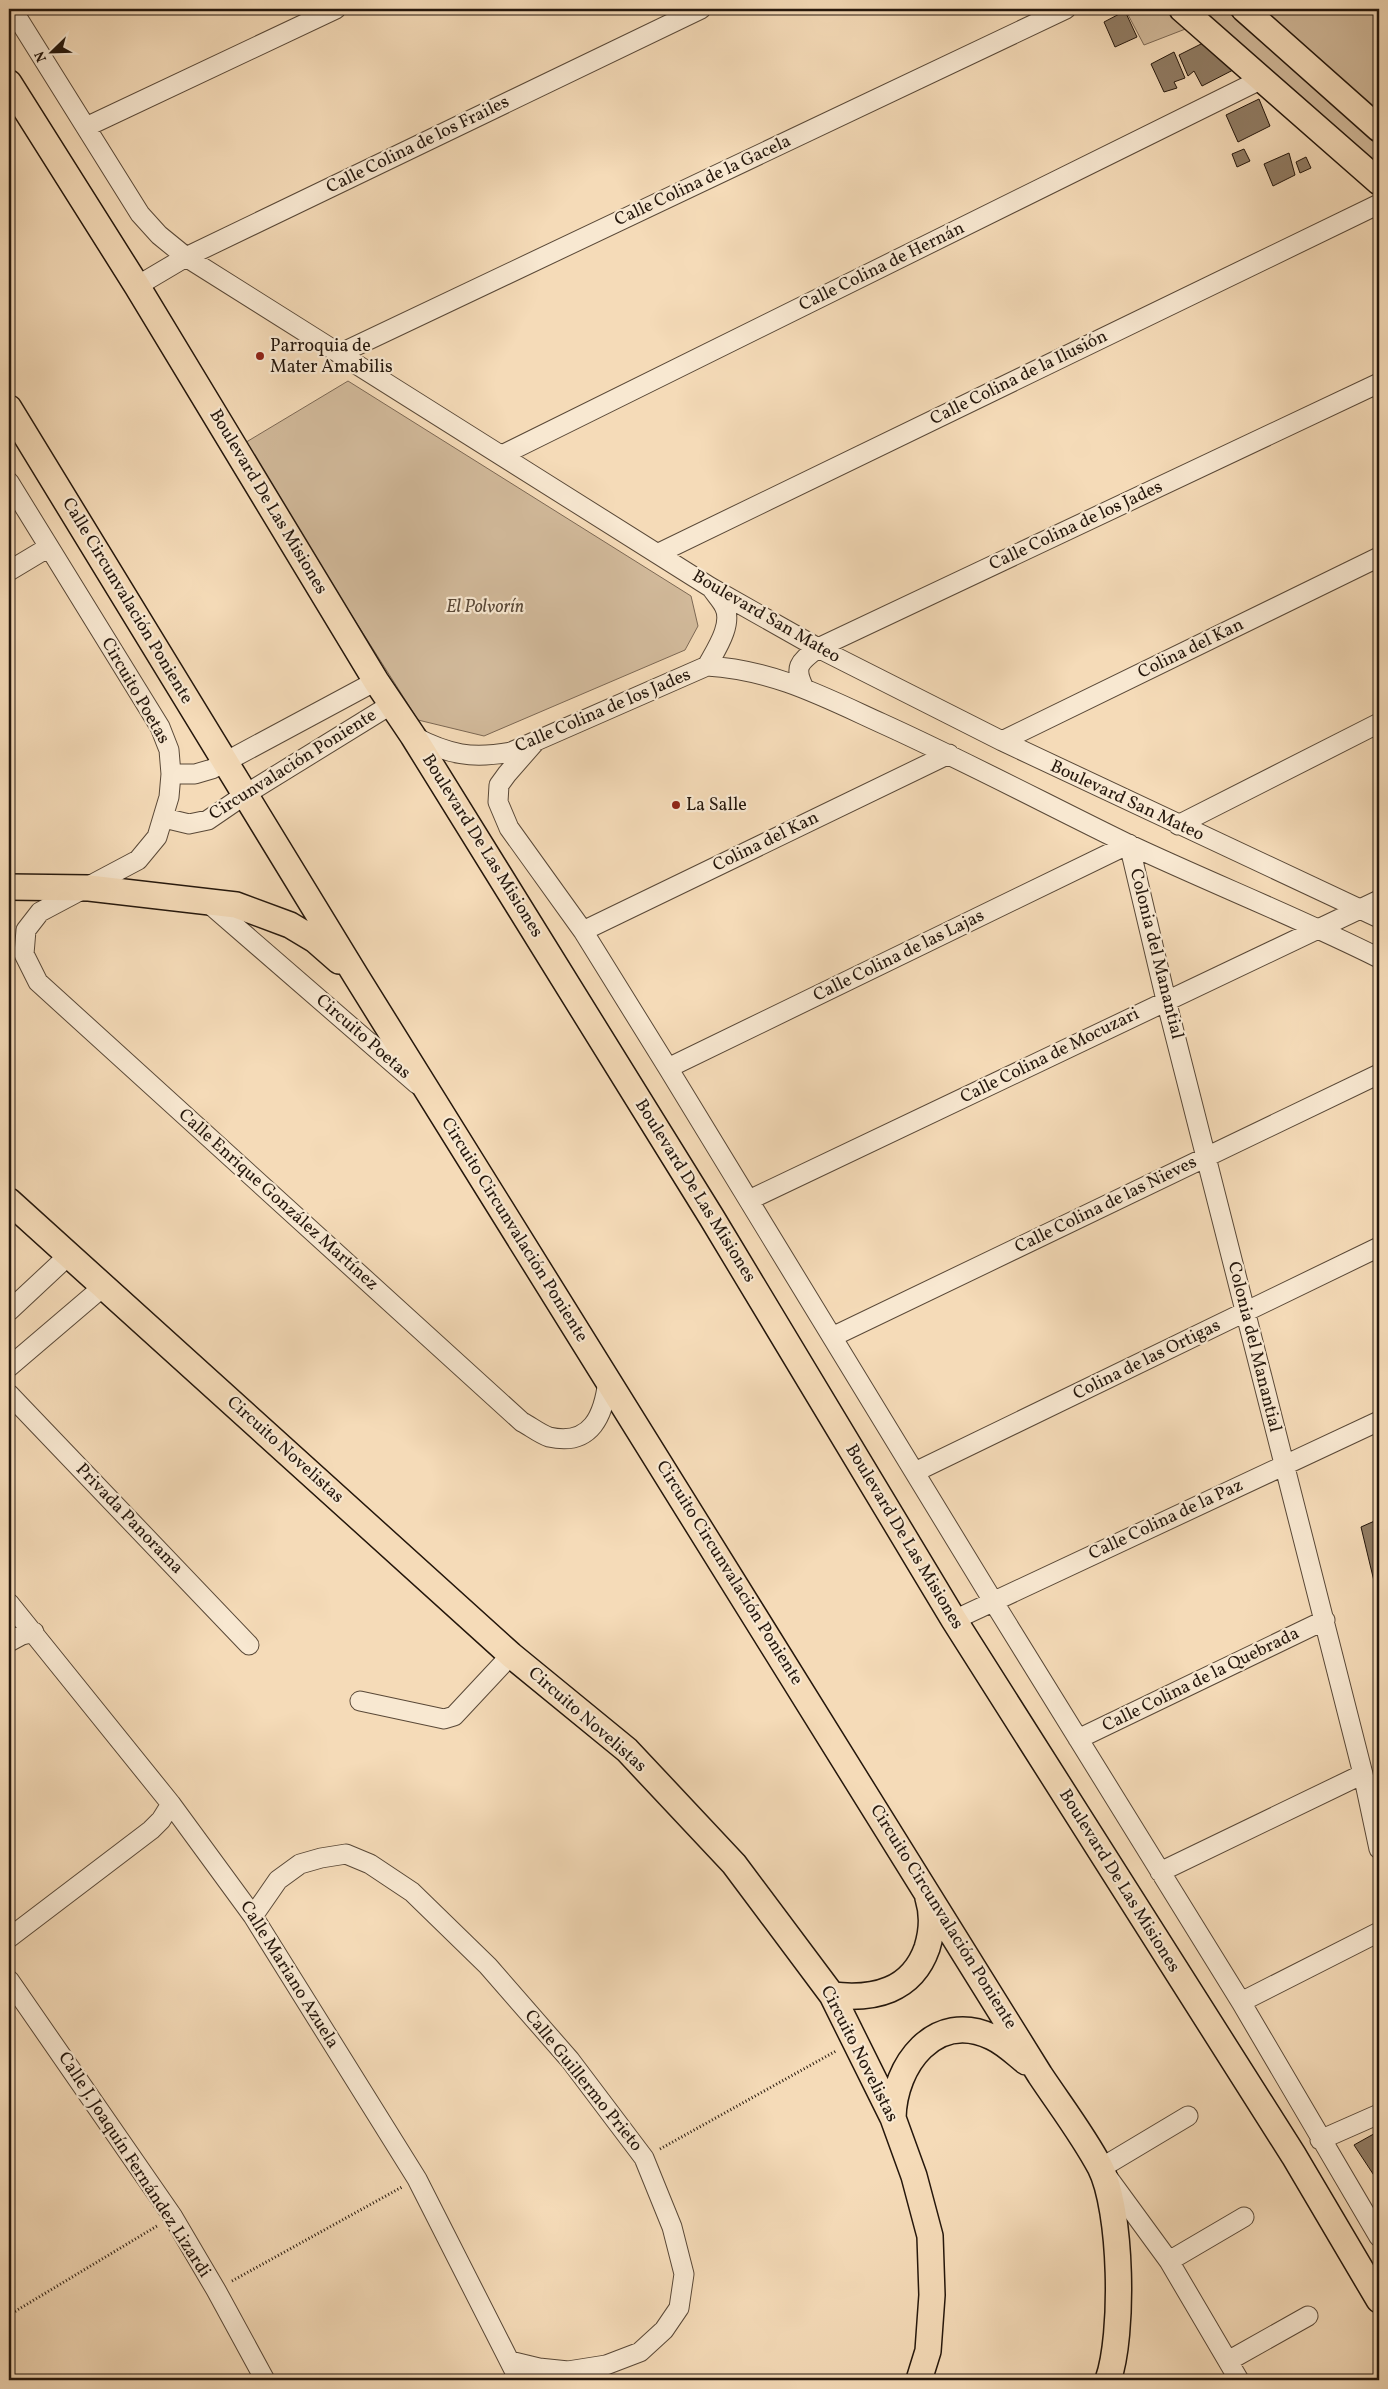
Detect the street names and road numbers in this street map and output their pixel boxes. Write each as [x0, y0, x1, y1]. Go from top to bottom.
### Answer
street label: Calle Colina de los Frailes [322, 90, 514, 200]
street label: Calle Colina de la Gacela [611, 129, 795, 233]
street label: Calle Colina de Hernán [795, 216, 969, 318]
street label: Calle Colina de la Ilusión [926, 324, 1112, 432]
street label: Boulevard De Las Misiones [203, 405, 333, 599]
street label: Calle Colina de los Jades [985, 475, 1167, 577]
street label: Calle Circunvalación Poniente [55, 493, 199, 709]
street label: Boulevard San Mateo [687, 564, 845, 670]
street label: Colina del Kan [1134, 612, 1248, 685]
street label: Circuito Poetas [94, 633, 176, 749]
street label: Calle Colina de los Jades [511, 663, 695, 759]
street label: Circunvalación Poniente [205, 703, 381, 827]
street label: Boulevard De Las Misiones [415, 750, 549, 942]
street label: Boulevard San Mateo [1046, 754, 1208, 848]
street label: Colina del Kan [709, 805, 823, 878]
street label: Colonia del Manantial [1123, 866, 1189, 1042]
street label: Calle Colina de las Lajas [809, 904, 989, 1008]
street label: Circuito Poetas [310, 989, 416, 1085]
street label: Calle Colina de Mocuzari [956, 1002, 1144, 1110]
street label: Boulevard De Las Misiones [628, 1095, 762, 1287]
street label: Calle Enrique González Martínez [172, 1103, 384, 1297]
street label: Circuito Circunvalación Poniente [434, 1113, 594, 1347]
street label: Calle Colina de las Nieves [1011, 1150, 1201, 1260]
street label: Colonia del Manantial [1221, 1259, 1287, 1435]
street label: Colina de las Ortigas [1069, 1313, 1225, 1407]
street label: Circuito Novelistas [221, 1391, 349, 1509]
street label: Boulevard De Las Misiones [839, 1440, 969, 1634]
street label: Circuito Circunvalación Poniente [649, 1456, 809, 1690]
street label: Privada Panorama [69, 1458, 189, 1580]
street label: Calle Colina de la Paz [1085, 1473, 1247, 1567]
street label: Calle Colina de la Quebrada [1098, 1621, 1304, 1739]
street label: Circuito Novelistas [522, 1661, 652, 1779]
street label: Boulevard De Las Misiones [1052, 1785, 1186, 1977]
street label: Circuito Circunvalación Poniente [863, 1800, 1023, 2034]
street label: Calle Mariano Azuela [233, 1896, 345, 2054]
street label: Circuito Novelistas [814, 1982, 904, 2126]
street label: Calle Guillermo Prieto [518, 2005, 648, 2157]
street label: Calle J. Joaquín Fernández Lizardi [51, 2047, 217, 2283]

